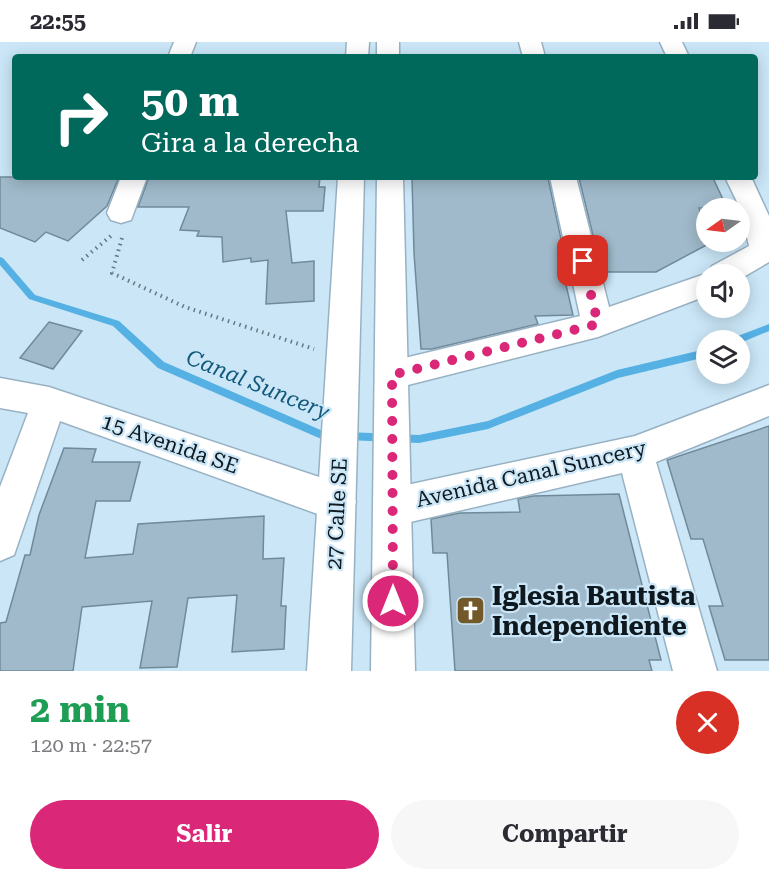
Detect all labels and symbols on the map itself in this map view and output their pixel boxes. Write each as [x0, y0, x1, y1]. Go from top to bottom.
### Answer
north arrow [696, 198, 750, 252]
pin [557, 235, 608, 286]
water label: Canal Suncery [183, 344, 334, 425]
street label: 15 Avenida SE [98, 409, 242, 479]
street label: Avenida Canal Suncery [414, 436, 649, 512]
street label: 27 Calle SE [322, 458, 352, 570]
position arrow [361, 569, 425, 633]
place label: Iglesia Bautista Independiente [492, 581, 696, 641]
church icon: Iglesia Bautista Independiente [455, 595, 487, 627]

